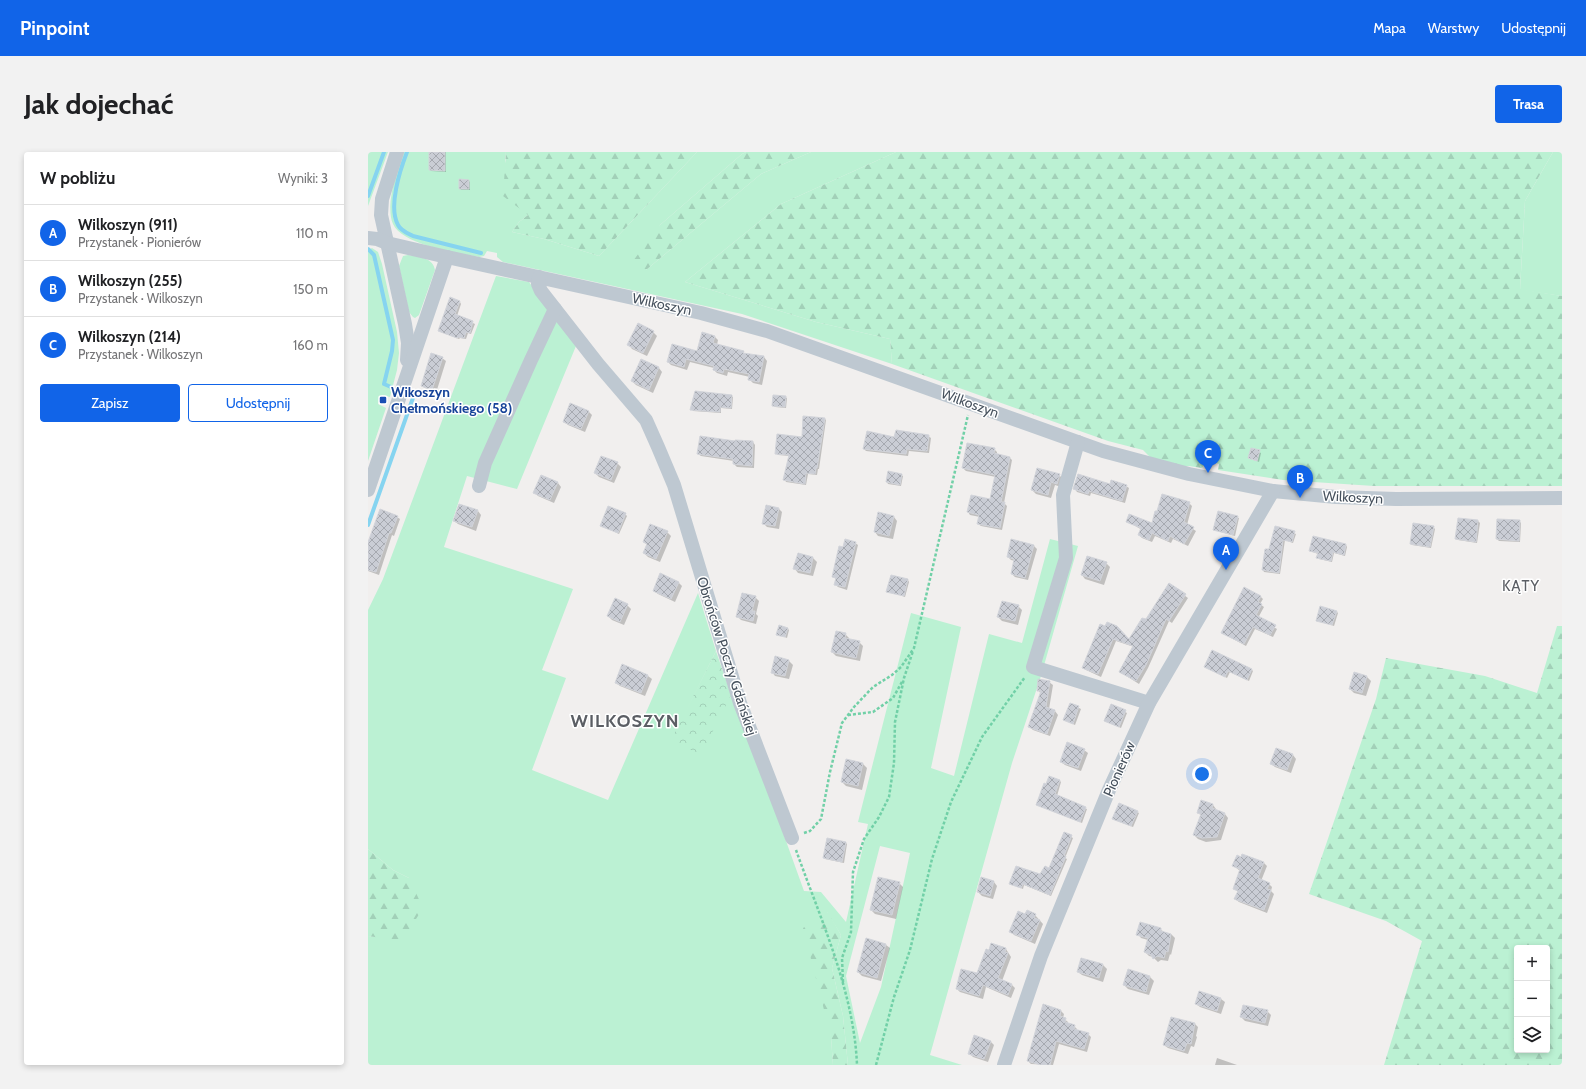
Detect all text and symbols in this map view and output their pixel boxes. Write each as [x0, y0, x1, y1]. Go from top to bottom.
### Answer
text: Pinpoint [20, 17, 89, 40]
text: Mapa [1373, 19, 1406, 37]
text: Warstwy [1428, 19, 1479, 37]
text: Udostępnij [1501, 19, 1566, 37]
button: Trasa [1495, 85, 1562, 123]
text: Jak dojechać [24, 87, 173, 121]
text: W pobliżu [40, 168, 115, 188]
text: Wyniki: 3 [278, 170, 328, 186]
text: Wilkoszyn (911) [78, 216, 178, 234]
text: A [49, 225, 57, 241]
text: 110 m [296, 225, 328, 241]
text: Przystanek · Pionierów [78, 234, 201, 250]
text: Wilkoszyn (255) [78, 272, 182, 290]
text: B [49, 281, 57, 297]
text: 150 m [293, 281, 328, 297]
street label: Wilkoszyn [631, 289, 694, 319]
text: Przystanek · Wilkoszyn [78, 290, 203, 306]
text: Wilkoszyn (214) [78, 328, 181, 346]
text: C [49, 337, 57, 353]
text: 160 m [293, 337, 328, 353]
text: Przystanek · Wilkoszyn [78, 346, 203, 362]
place label: Wikoszyn Chełmońskiego (58) [391, 383, 512, 417]
button: Zapisz [40, 384, 180, 422]
button: Udostępnij [188, 384, 328, 422]
street label: Wilkoszyn [939, 384, 1002, 422]
marker: Wikoszyn Chełmońskiego (58) [378, 395, 388, 405]
pin: C [1195, 440, 1221, 473]
pin: B [1287, 465, 1313, 498]
street label: Wilkoszyn [1322, 486, 1384, 508]
pin: A [1213, 537, 1239, 570]
street label: Obrońców Poczty Gdańskiej [693, 574, 761, 738]
district label: KĄTY [1502, 577, 1540, 595]
district label: WILKOSZYN [571, 710, 679, 732]
street label: Pionierów [1099, 739, 1139, 799]
your location [1192, 764, 1212, 784]
map controls [1514, 945, 1550, 1053]
button: + [1514, 945, 1550, 981]
button: − [1514, 981, 1550, 1017]
button: layers [1514, 1017, 1550, 1053]

